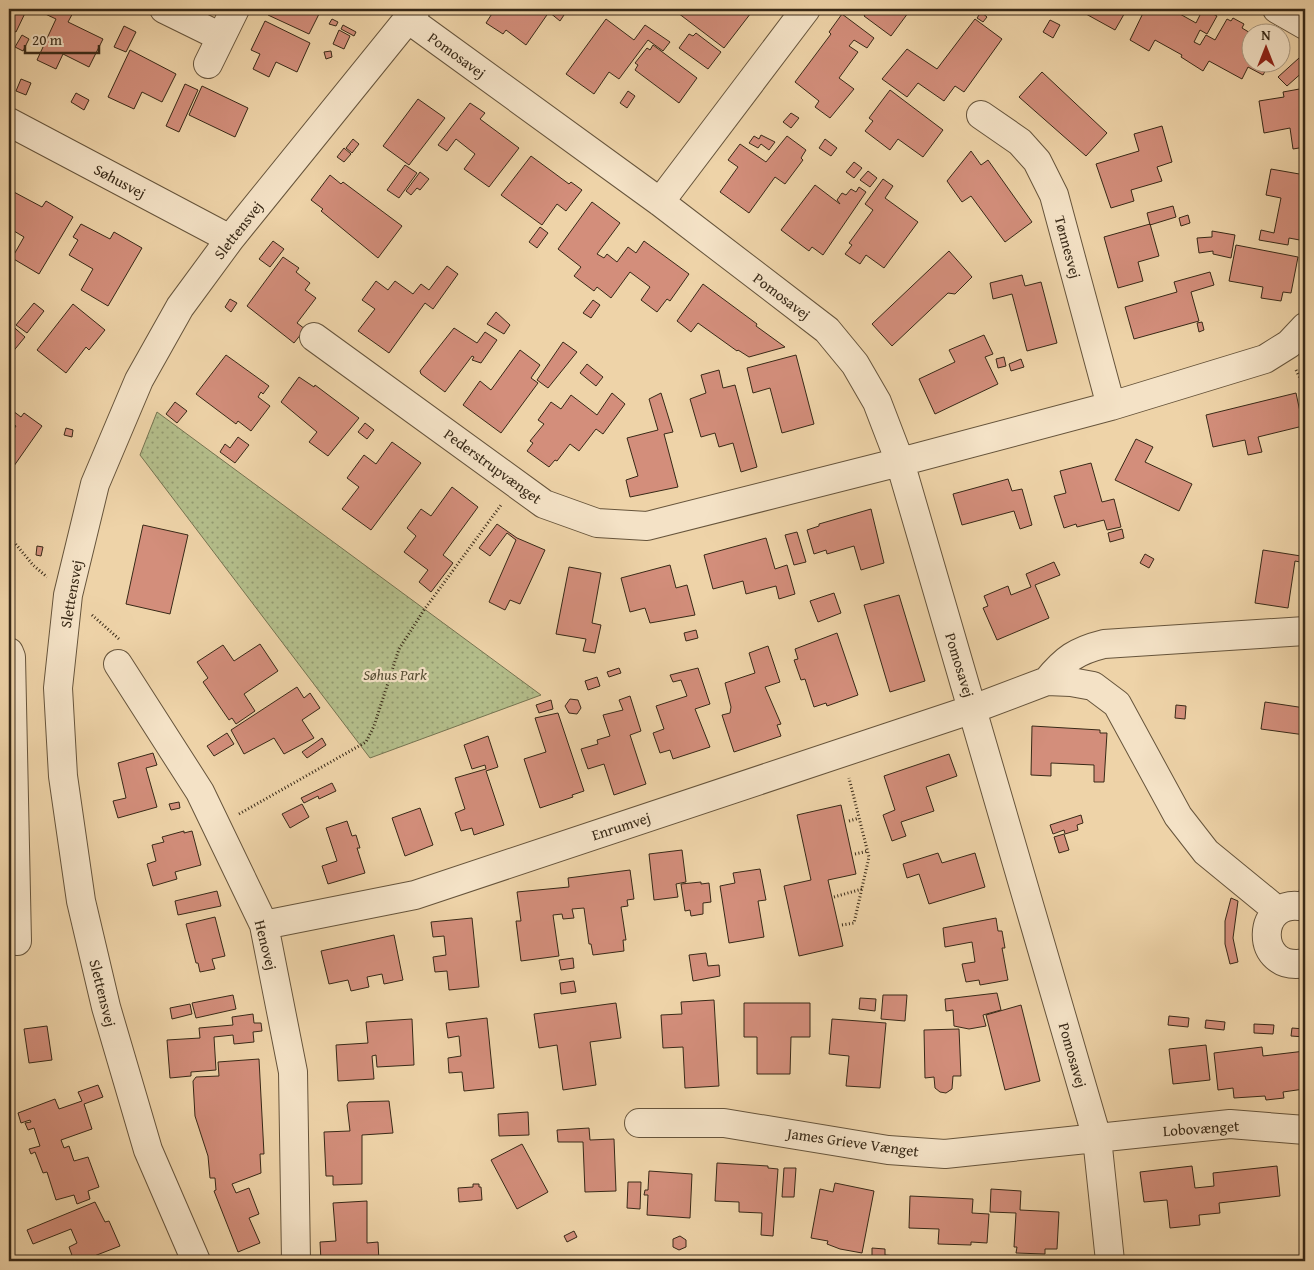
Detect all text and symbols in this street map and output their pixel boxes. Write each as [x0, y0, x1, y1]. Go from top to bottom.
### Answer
scale bar [25, 22, 99, 54]
north arrow [1242, 22, 1292, 72]
text: N [1261, 25, 1271, 45]
street label: Pomosavej [424, 27, 490, 83]
text: 20 m [32, 29, 63, 50]
street label: Søhusvej [90, 159, 150, 203]
street label: Slettensvej [209, 196, 267, 264]
street label: Tønnesvej [1050, 213, 1086, 281]
street label: Pomosavej [749, 268, 815, 324]
street label: Pederstrupvænget [440, 423, 547, 509]
street label: Slettensvej [55, 558, 87, 630]
street label: Pomosavej [940, 630, 980, 700]
park label: Søhus Park [363, 664, 427, 685]
street label: Enrumvej [589, 807, 653, 845]
street label: Henovej [250, 918, 282, 972]
street label: Slettensvej [84, 957, 122, 1029]
street label: Pomosavej [1054, 1020, 1092, 1090]
street label: Lobovænget [1162, 1115, 1241, 1141]
street label: James Grieve Vænget [784, 1122, 921, 1162]

